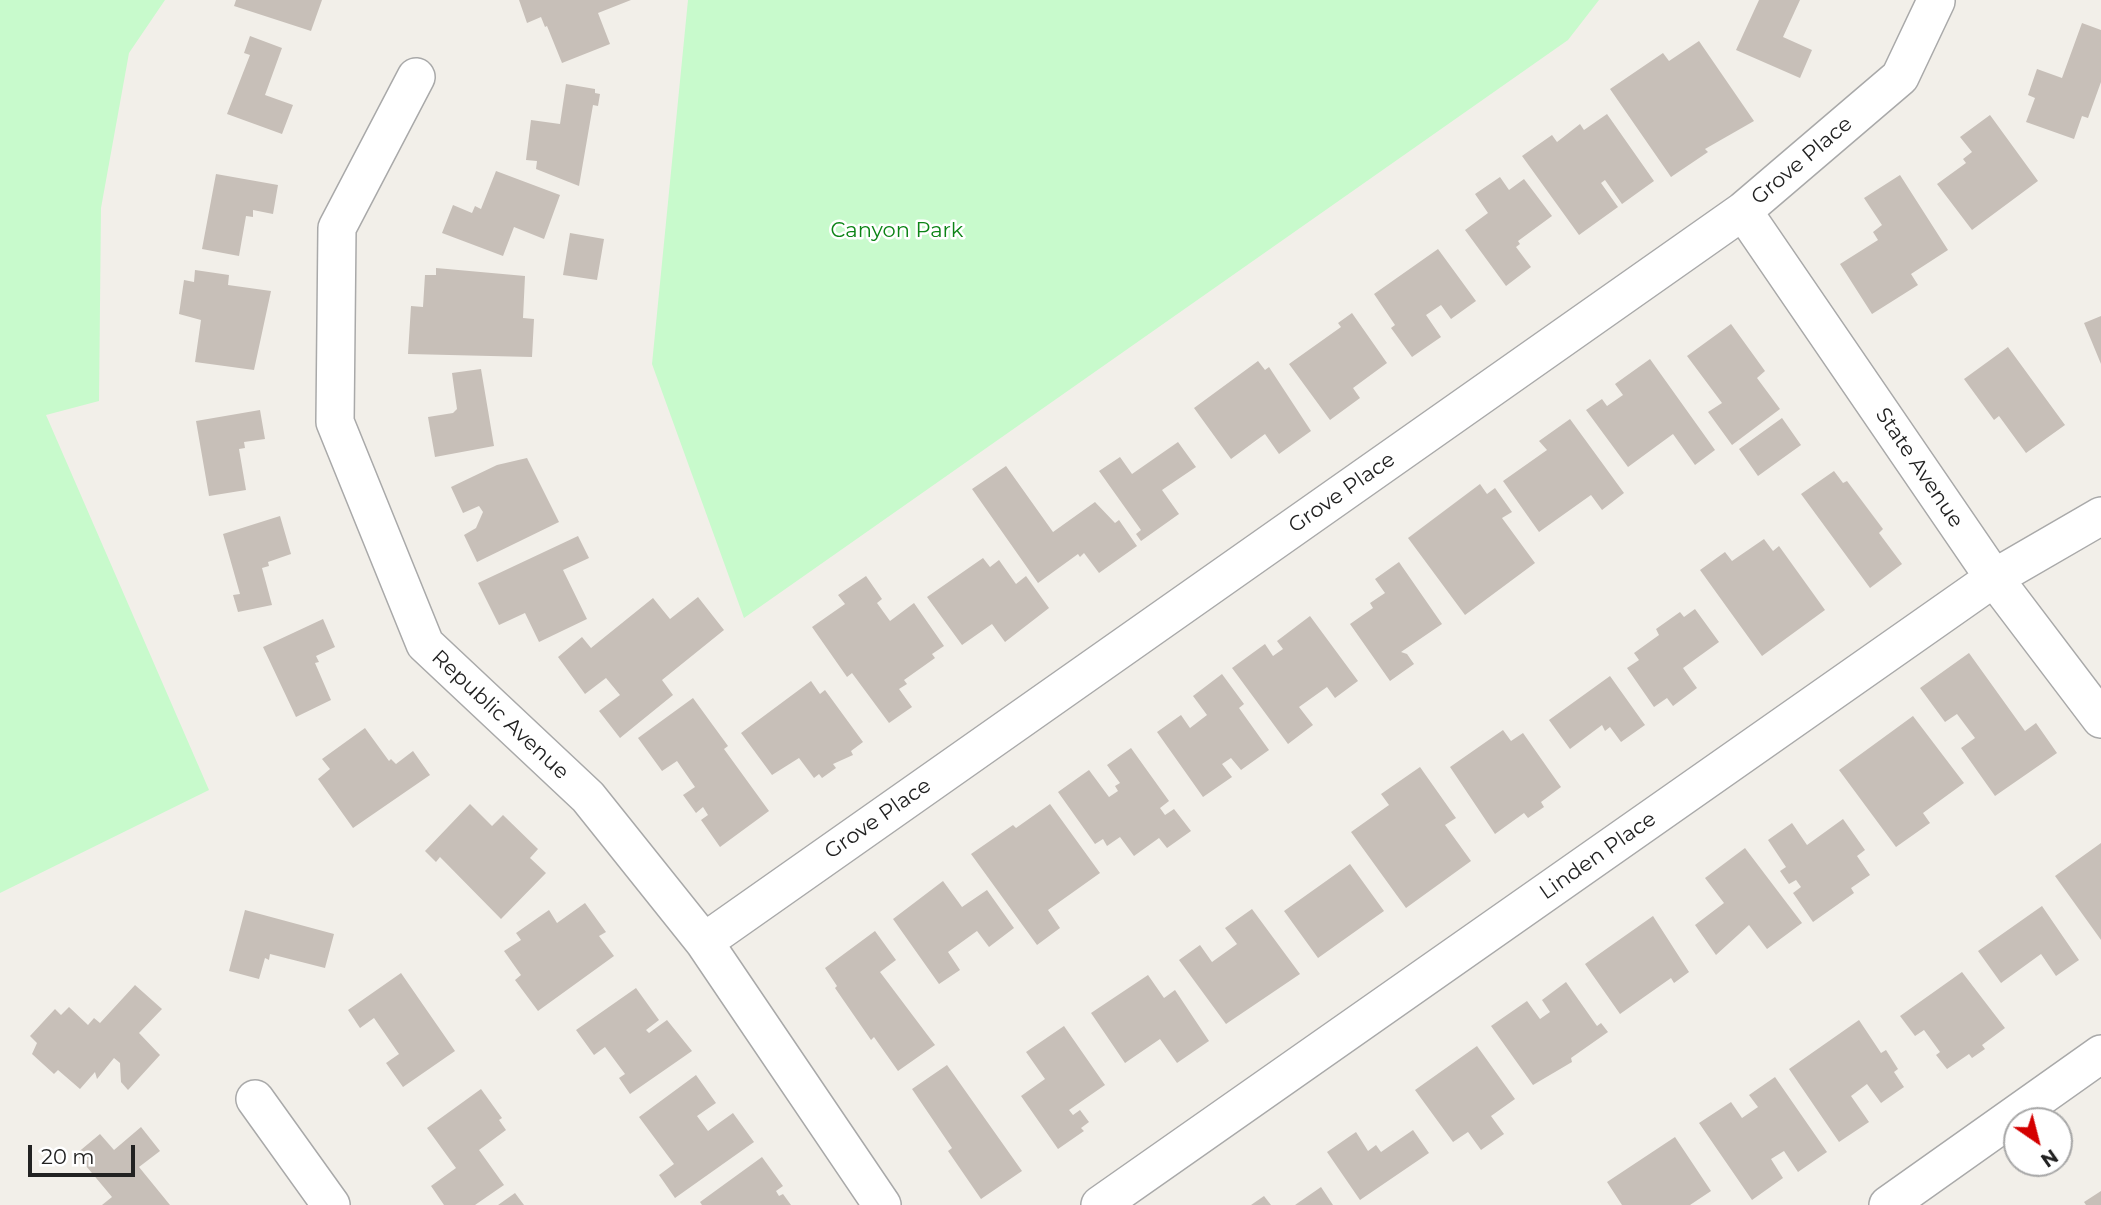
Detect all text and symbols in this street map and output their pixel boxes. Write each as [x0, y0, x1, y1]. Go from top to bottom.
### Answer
street label: Grove Place [1746, 112, 1858, 210]
park label: Canyon Park [831, 218, 963, 244]
street label: State Avenue [1870, 403, 1968, 533]
street label: Grove Place [1284, 447, 1400, 539]
street label: Republic Avenue [426, 645, 574, 785]
street label: Grove Place [820, 773, 936, 865]
street label: Linden Place [1535, 807, 1661, 905]
north arrow [2003, 1107, 2073, 1177]
scale bar [32, 1132, 138, 1176]
text: 20 m [41, 1144, 95, 1169]
text: N [2036, 1144, 2062, 1172]

